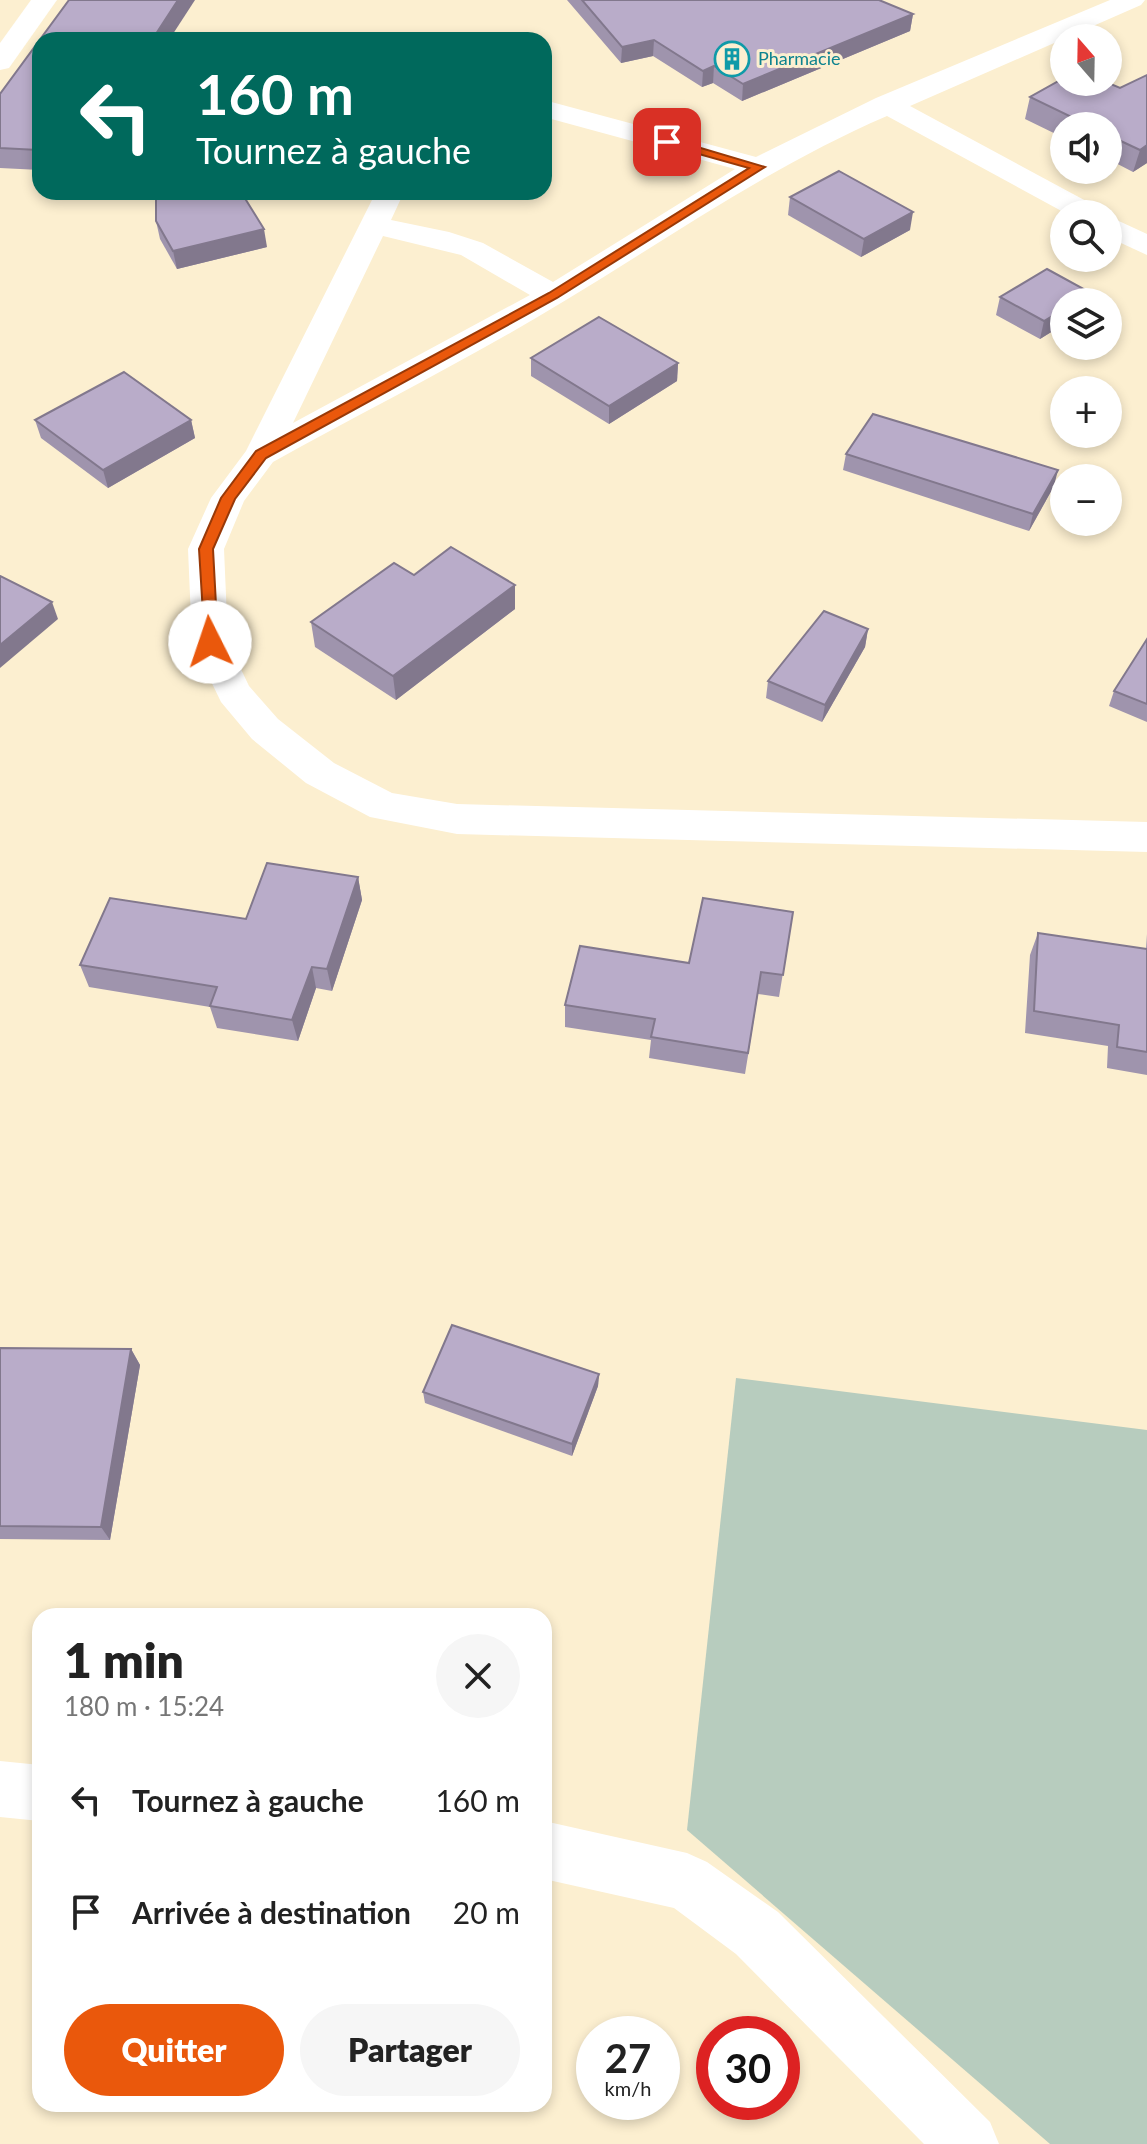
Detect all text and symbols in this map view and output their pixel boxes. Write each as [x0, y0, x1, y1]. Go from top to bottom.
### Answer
north arrow [1050, 24, 1122, 96]
map controls [1050, 24, 1122, 536]
building icon: Pharmacie [713, 40, 751, 78]
place label: Pharmacie [758, 47, 840, 69]
text: 160 m [196, 60, 354, 127]
icon: left [64, 64, 168, 168]
pin [633, 108, 701, 176]
button: sound [1050, 112, 1122, 184]
icon: arrive [645, 120, 689, 164]
text: Tournez à gauche [196, 128, 471, 172]
button: search [1050, 200, 1122, 272]
button: layers [1050, 288, 1122, 360]
button: + [1050, 376, 1122, 448]
button: − [1050, 464, 1122, 536]
position arrow [168, 600, 252, 684]
text: 1 min [64, 1631, 184, 1688]
button: close [436, 1634, 520, 1718]
text: 180 m · 15:24 [64, 1690, 224, 1722]
icon: left [64, 1778, 108, 1822]
text: Tournez à gauche [132, 1782, 364, 1818]
text: 160 m [435, 1782, 520, 1818]
icon: arrive [64, 1890, 108, 1934]
text: Arrivée à destination [132, 1894, 411, 1930]
text: 20 m [453, 1894, 520, 1930]
button: Quitter [64, 2004, 284, 2096]
button: Partager [300, 2004, 520, 2096]
speed limit sign: 30 [696, 2016, 800, 2120]
text: 27 [605, 2034, 651, 2082]
text: km/h [605, 2076, 651, 2100]

